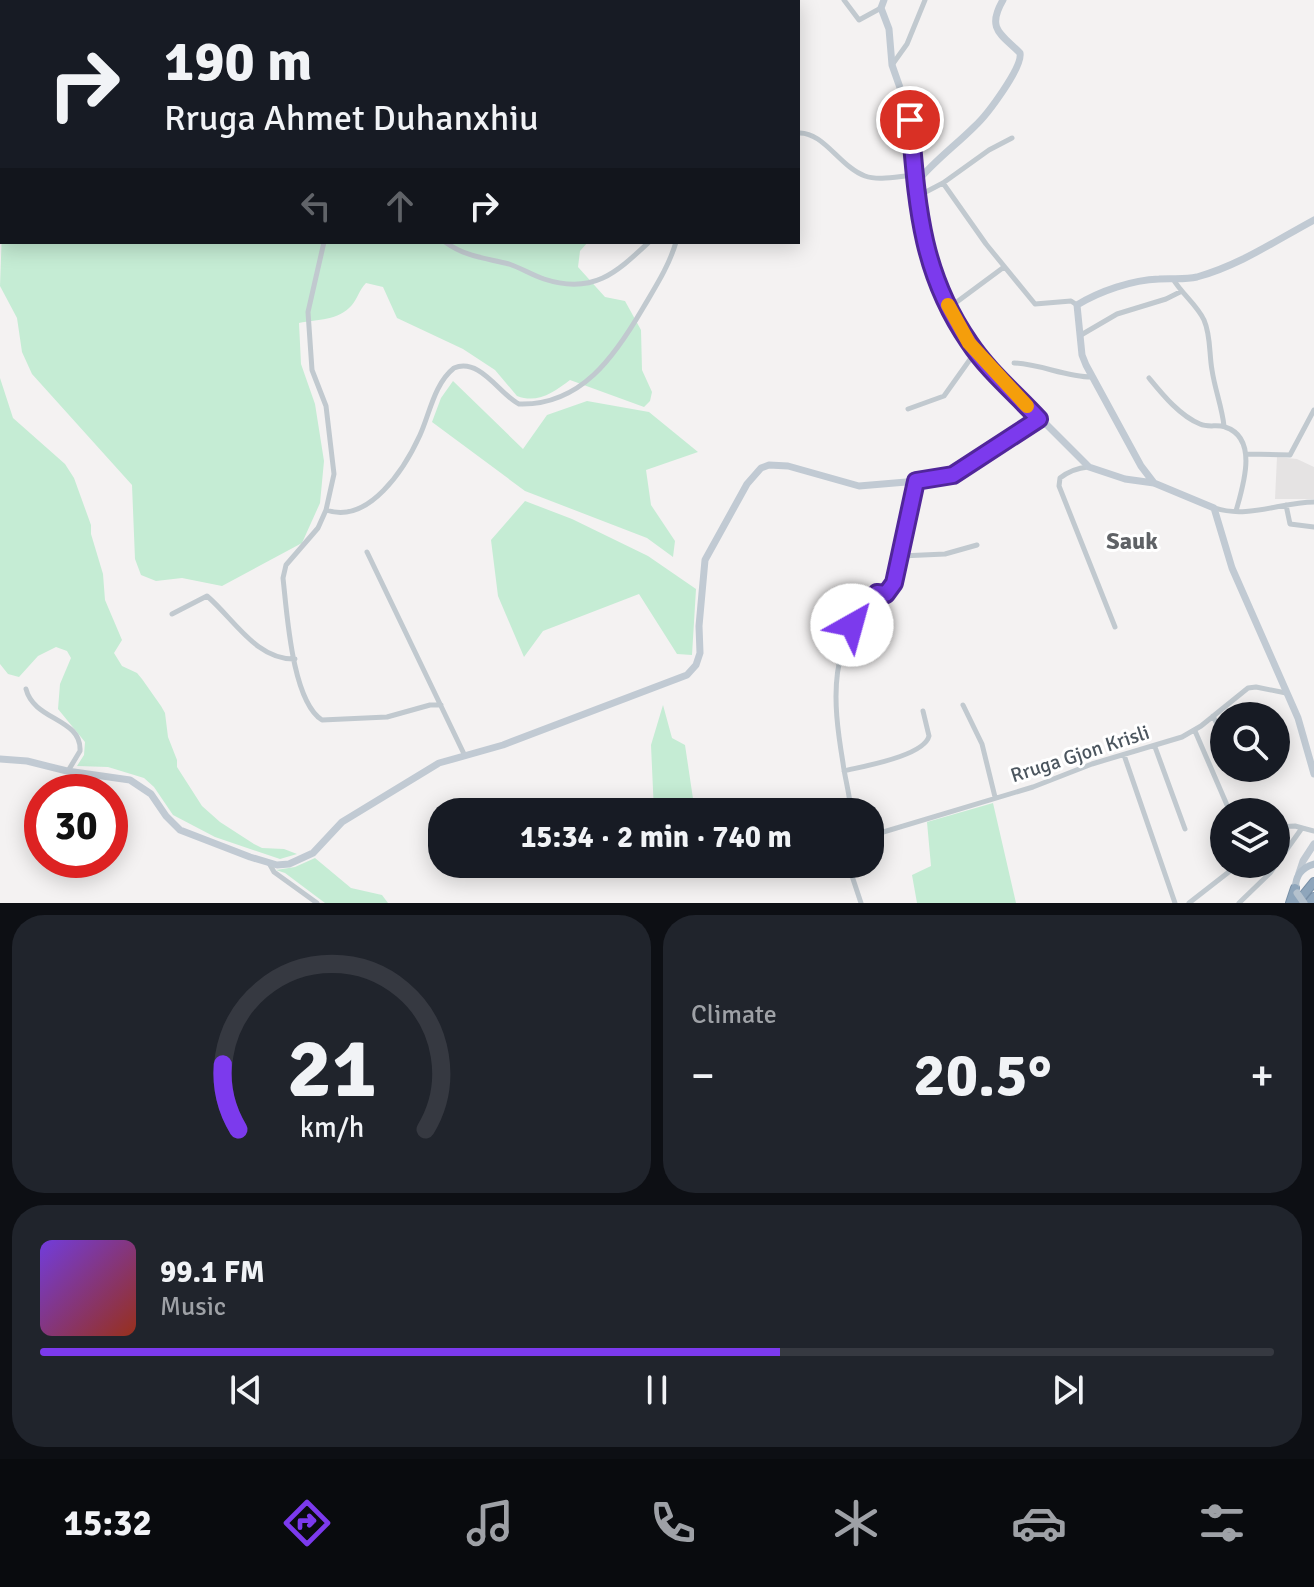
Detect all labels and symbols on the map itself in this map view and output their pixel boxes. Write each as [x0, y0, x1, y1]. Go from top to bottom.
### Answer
pin [876, 86, 944, 154]
district label: Sauk [1106, 526, 1158, 556]
position arrow [810, 583, 894, 667]
street label: Rruga Gjon Krisli [1007, 720, 1153, 788]
speed limit sign: 30 [24, 774, 128, 878]

